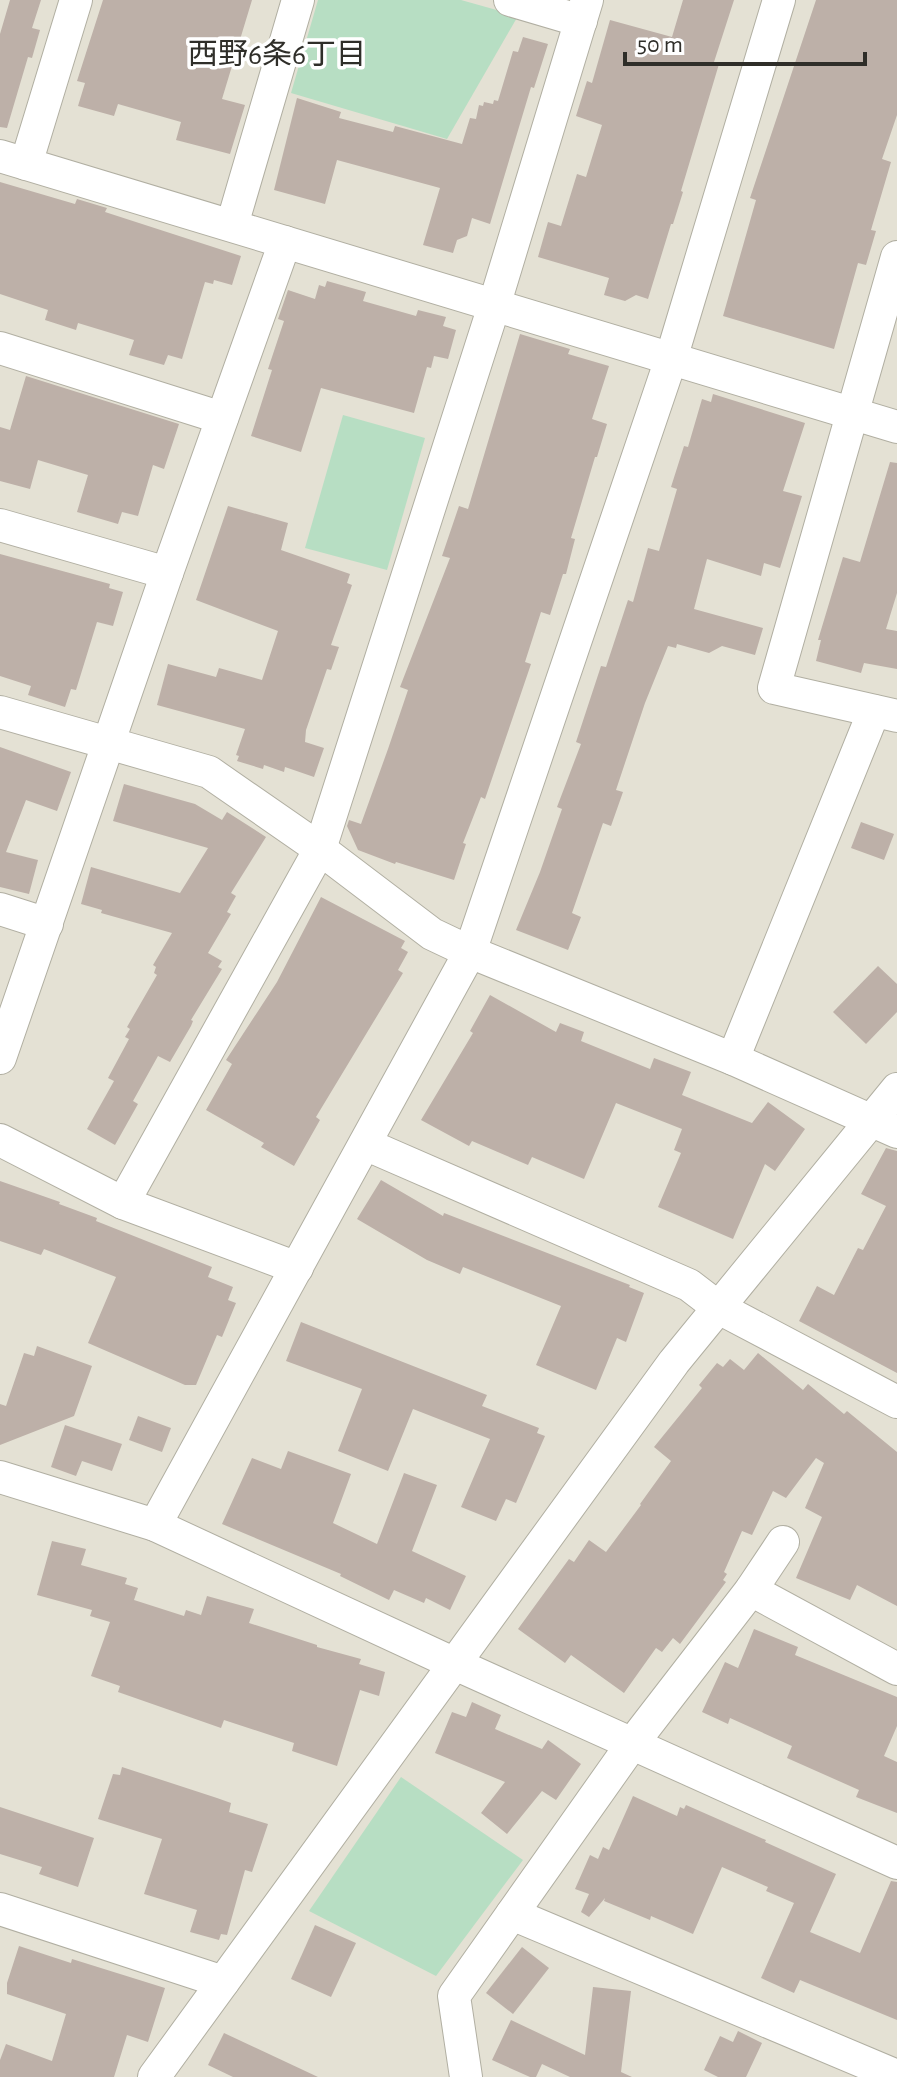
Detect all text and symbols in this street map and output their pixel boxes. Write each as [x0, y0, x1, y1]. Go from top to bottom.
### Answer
scale bar [625, 16, 865, 66]
text: 50 m [637, 33, 683, 57]
district label: 西野6条6丁目 [188, 38, 366, 70]

